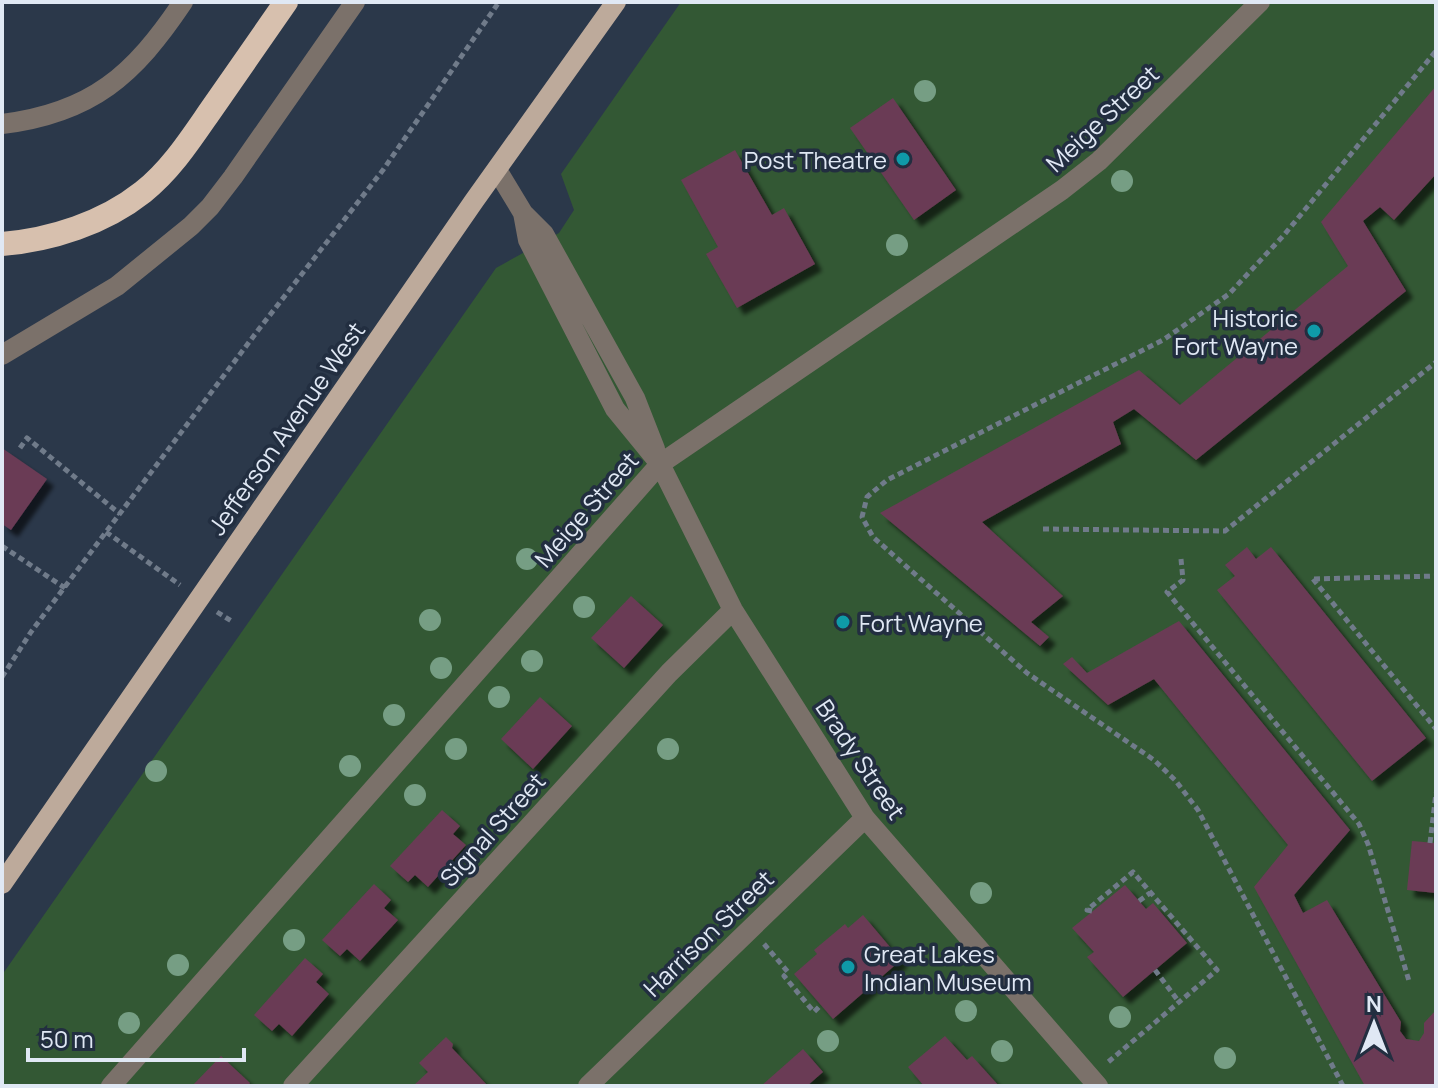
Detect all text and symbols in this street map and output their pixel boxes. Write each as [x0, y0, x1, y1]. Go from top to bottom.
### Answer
street label: Meige Street [1038, 57, 1166, 179]
place label: Post Theatre [744, 143, 887, 176]
marker: Post Theatre [894, 150, 912, 168]
place label: Historic Fort Wayne [1174, 301, 1298, 362]
street label: Jefferson Avenue West [200, 315, 372, 541]
marker: Historic Fort Wayne [1305, 322, 1323, 340]
street label: Meige Street [527, 444, 645, 574]
place label: Fort Wayne [859, 606, 983, 639]
marker: Fort Wayne [834, 613, 852, 631]
street label: Brady Street [809, 692, 913, 826]
street label: Signal Street [432, 765, 552, 893]
street label: Harrison Street [636, 862, 780, 1004]
place label: Great Lakes Indian Museum [864, 937, 1032, 998]
marker: Great Lakes Indian Museum [839, 958, 857, 976]
north arrow [1334, 984, 1414, 1064]
text: N [1366, 989, 1382, 1019]
scale bar [28, 1012, 244, 1062]
text: 50 m [40, 1022, 94, 1055]

